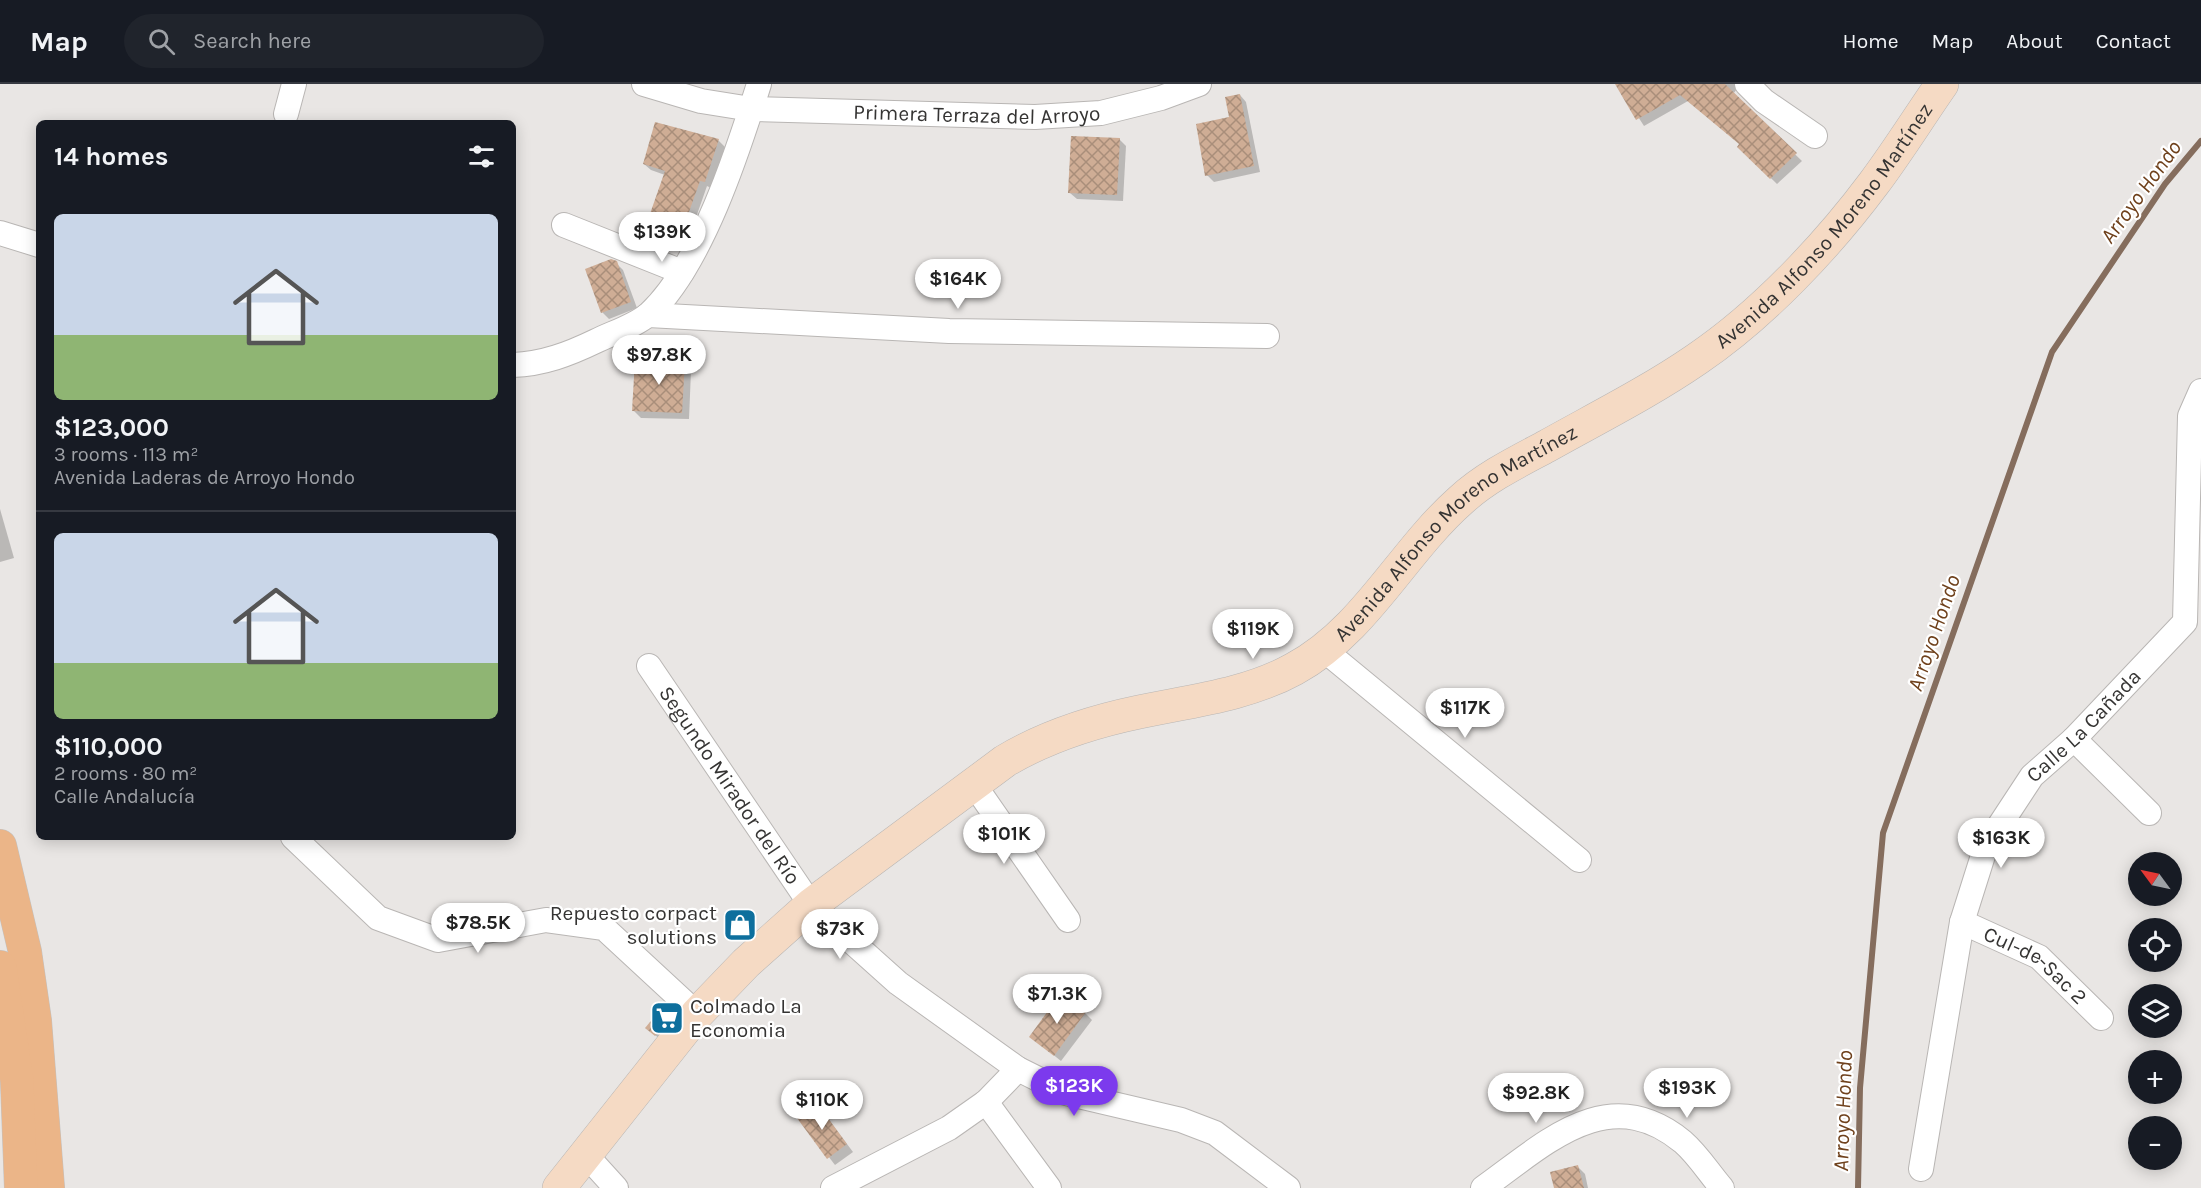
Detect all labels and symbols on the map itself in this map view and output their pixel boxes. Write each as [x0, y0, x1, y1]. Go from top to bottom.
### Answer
street label: Avenida Alfonso Moreno Martínez [1711, 99, 1937, 353]
street label: Primera Terraza del Arroyo [853, 100, 1101, 129]
water label: Arroyo Hondo [2095, 135, 2187, 249]
pin: $139K [620, 212, 704, 263]
pin: $164K [916, 259, 1000, 310]
pin: $97.8K [610, 335, 708, 386]
street label: Avenida Alfonso Moreno Martínez [1330, 420, 1581, 646]
water label: Arroyo Hondo [1902, 571, 1966, 694]
pin: $119K [1211, 609, 1295, 660]
street label: Calle La Cañada [2022, 664, 2146, 787]
street label: Segundo Mirador del Río [654, 682, 805, 889]
pin: $117K [1423, 688, 1507, 739]
pin: $101K [962, 814, 1046, 865]
pin: $163K [1959, 818, 2043, 869]
north arrow [2128, 852, 2182, 906]
place label: Repuesto corpact solutions [550, 901, 717, 949]
pin: $78.5K [429, 903, 527, 954]
shop icon: Repuesto corpact solutions [722, 907, 758, 943]
pin: $73K [804, 909, 876, 960]
street label: Cul-de-Sac 2 [1980, 921, 2092, 1009]
pin: $71.3K [1008, 974, 1106, 1025]
place label: Colmado La Economia [690, 994, 802, 1042]
supermarket icon: Colmado La Economia [649, 1000, 685, 1036]
water label: Arroyo Hondo [1828, 1050, 1858, 1172]
pin: $123K [1032, 1066, 1116, 1117]
pin: $193K [1645, 1068, 1729, 1119]
pin: $92.8K [1487, 1073, 1585, 1124]
pin: $110K [780, 1080, 864, 1131]

